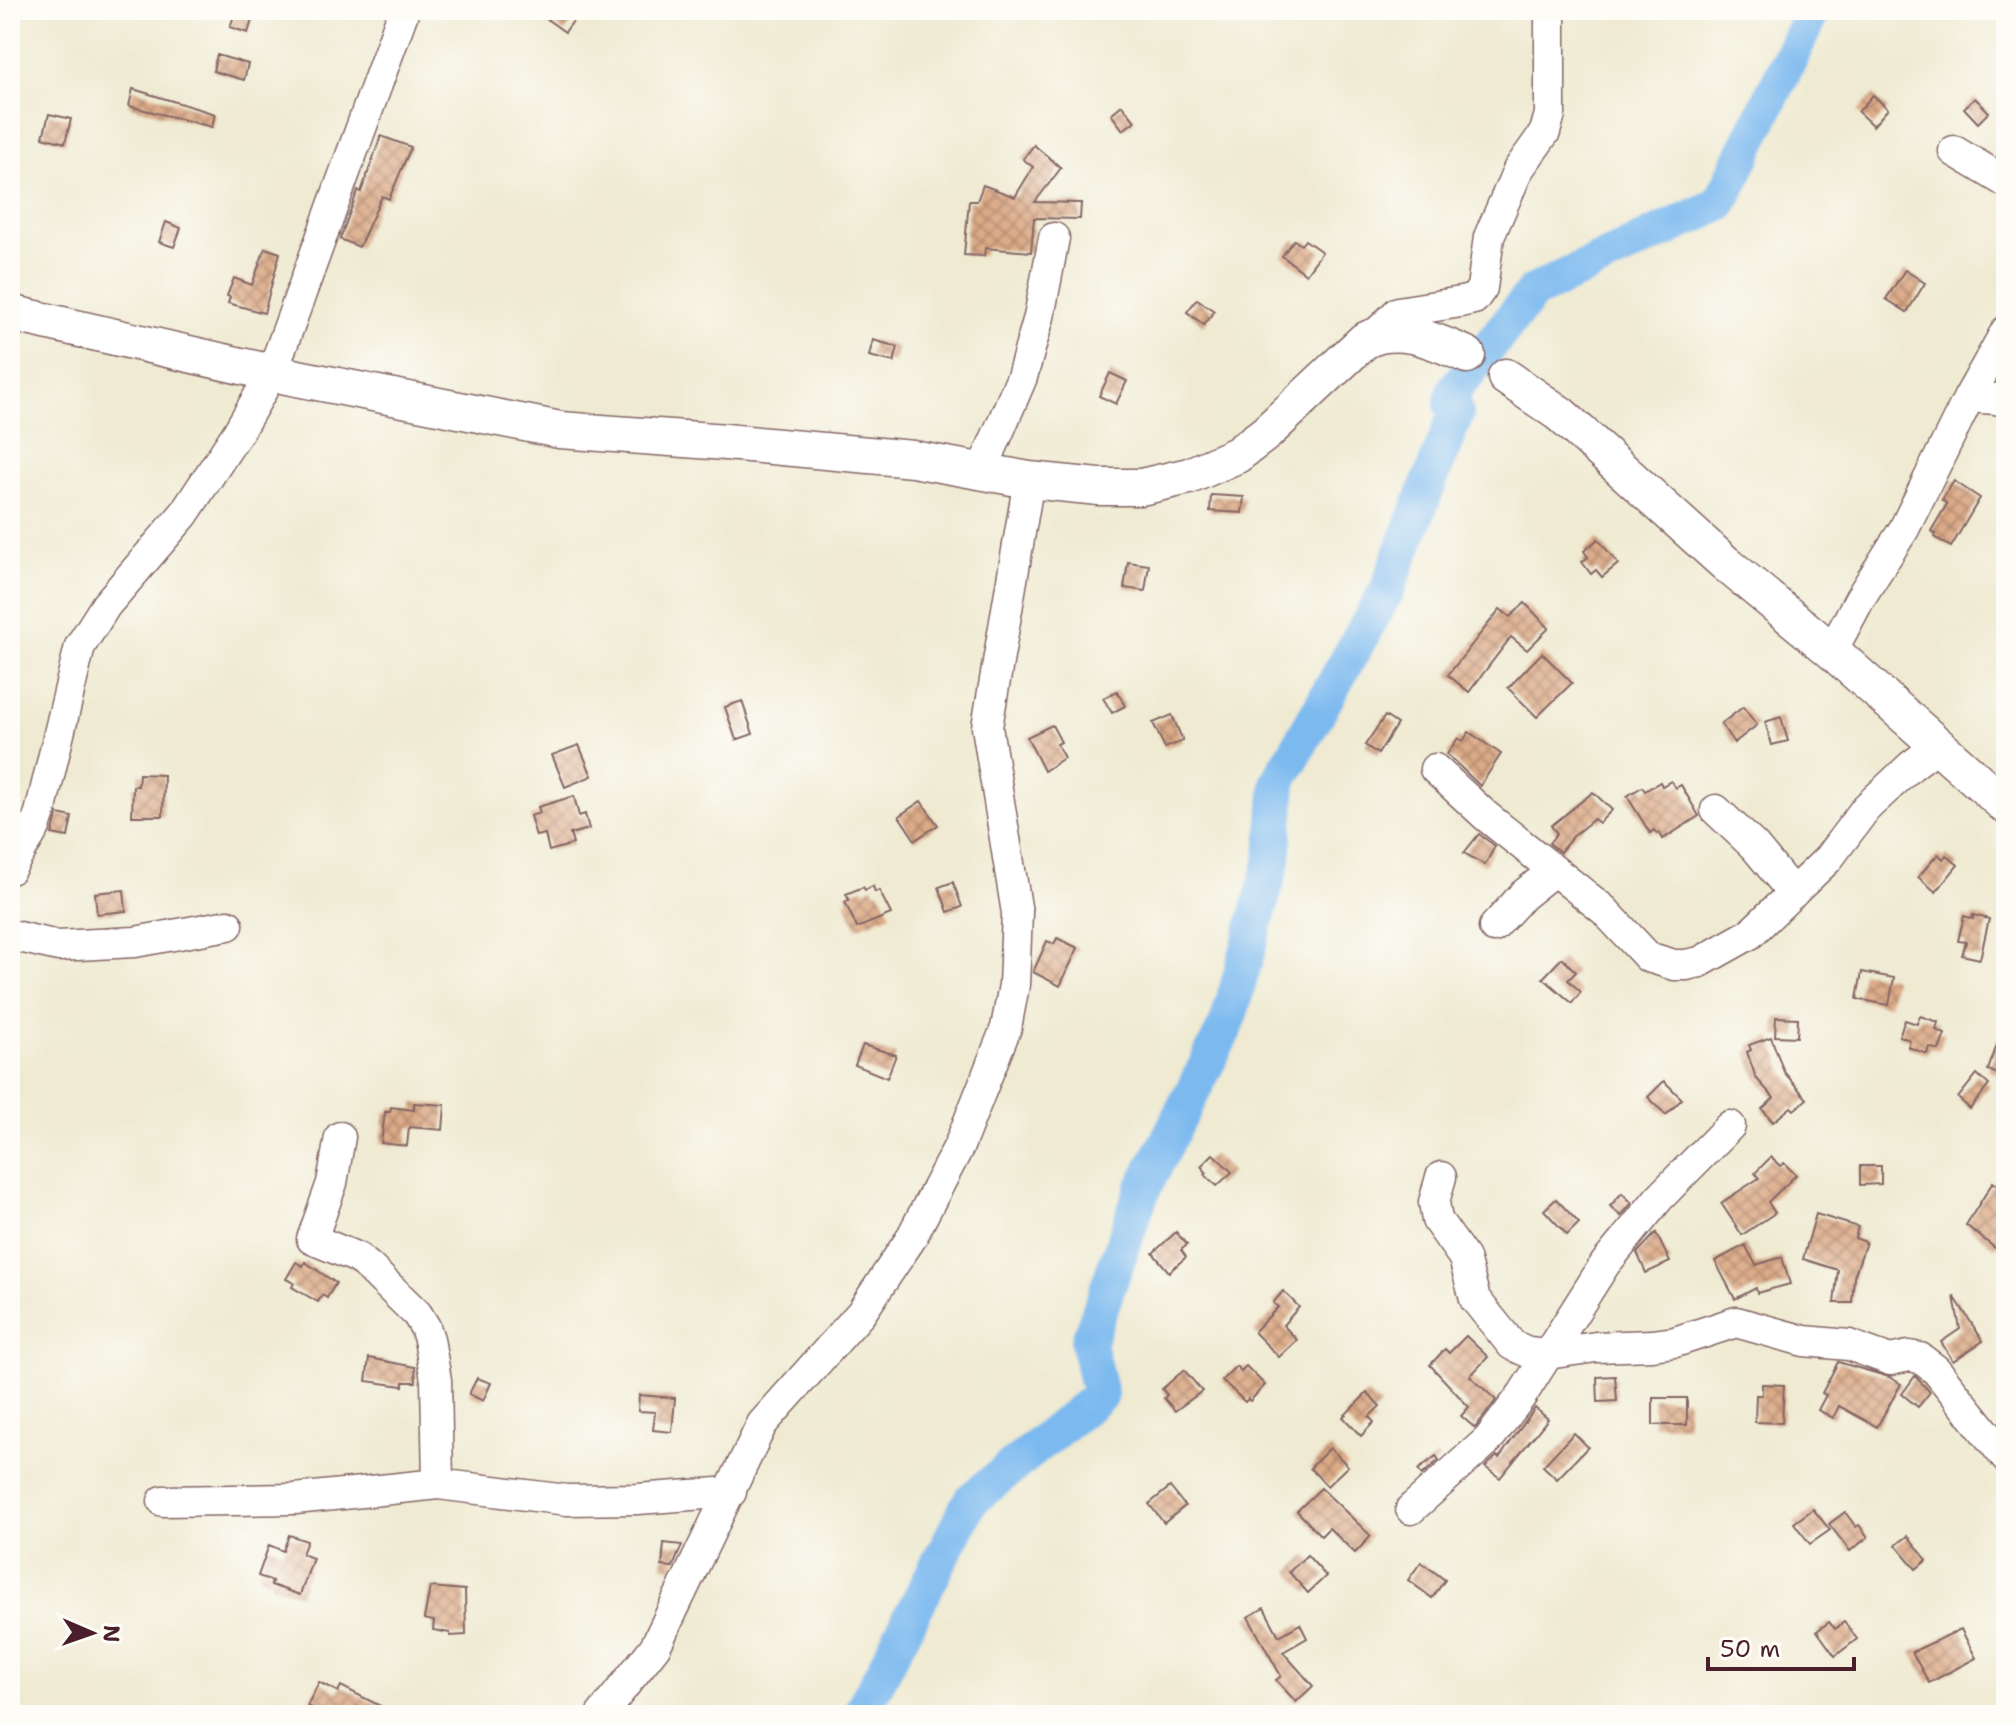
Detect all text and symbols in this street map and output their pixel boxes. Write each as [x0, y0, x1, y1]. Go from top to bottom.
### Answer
north arrow [52, 1593, 132, 1673]
scale bar [1708, 1621, 1854, 1671]
text: N [97, 1624, 126, 1643]
text: 50 m [1720, 1633, 1780, 1665]

